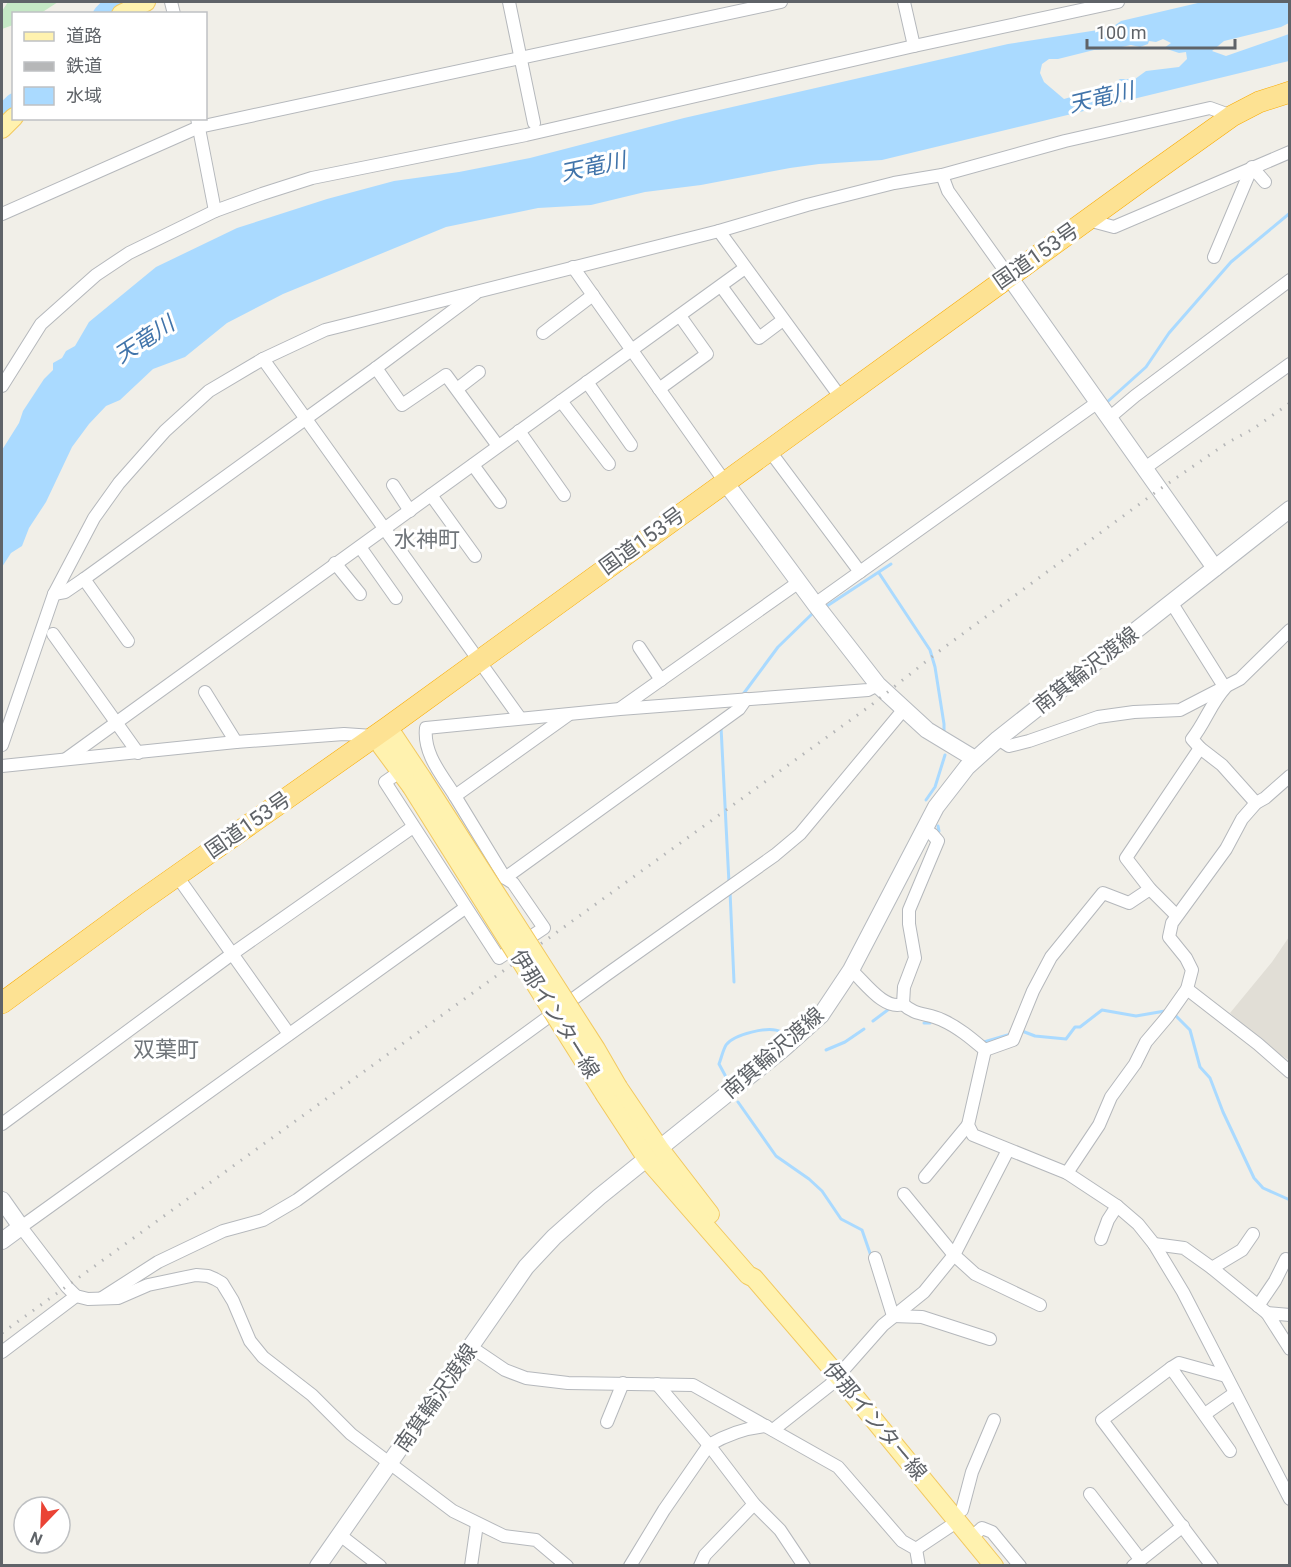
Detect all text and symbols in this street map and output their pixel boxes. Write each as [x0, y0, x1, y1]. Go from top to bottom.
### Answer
legend [12, 12, 207, 120]
scale bar [1087, 12, 1236, 50]
text: 100 m [1096, 22, 1147, 43]
text: 道路 [66, 25, 102, 46]
text: 鉄道 [66, 55, 102, 76]
water label: 天竜川 [1066, 77, 1138, 117]
text: 水域 [66, 85, 102, 106]
water label: 天竜川 [558, 147, 630, 186]
street label: 国道153号 [989, 218, 1083, 294]
water label: 天竜川 [110, 310, 180, 368]
street label: 国道153号 [595, 502, 689, 580]
district label: 水神町 [394, 527, 460, 552]
street label: 南箕輪沢渡線 [1029, 622, 1143, 718]
street label: 国道153号 [201, 787, 295, 863]
street label: 伊那インター線 [506, 945, 604, 1083]
street label: 南箕輪沢渡線 [718, 1003, 828, 1103]
district label: 双葉町 [133, 1037, 199, 1062]
street label: 南箕輪沢渡線 [390, 1340, 482, 1456]
street label: 伊那インター線 [819, 1357, 931, 1485]
north arrow [12, 1495, 72, 1555]
text: N [27, 1527, 45, 1549]

